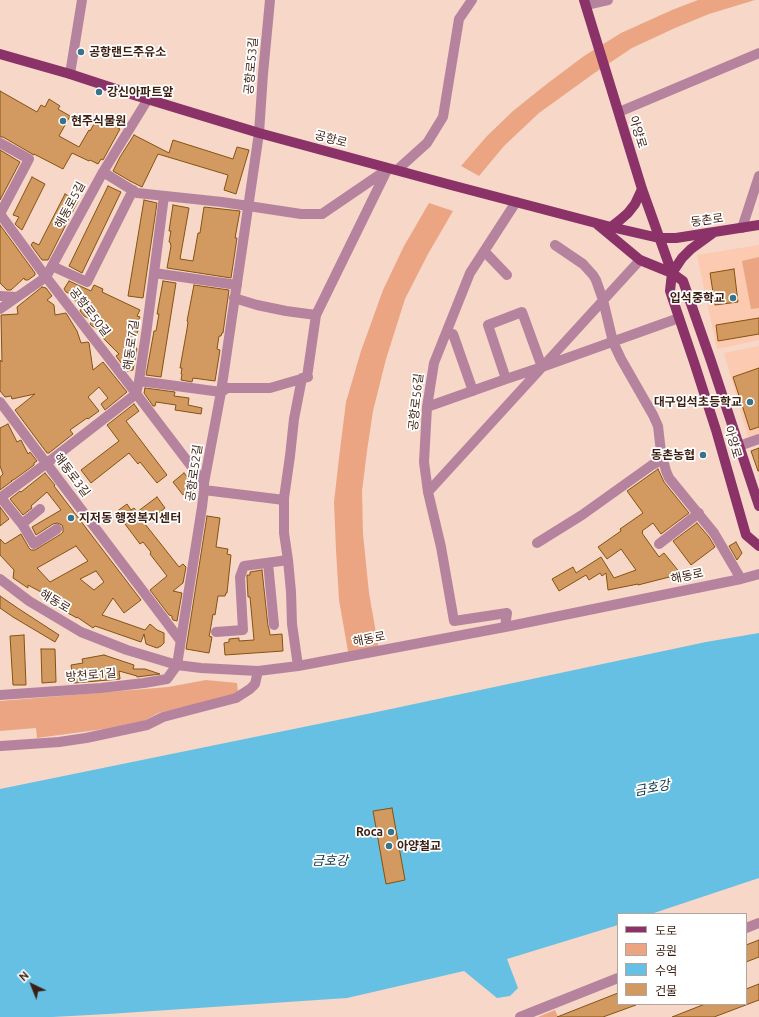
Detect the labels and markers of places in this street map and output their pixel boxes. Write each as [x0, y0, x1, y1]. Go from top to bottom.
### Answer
place label: 공항랜드주유소 [89, 45, 166, 59]
marker: 공항랜드주유소 [76, 47, 86, 57]
place label: 강신아파트앞 [107, 85, 173, 99]
marker: 강신아파트앞 [94, 87, 104, 97]
place label: 현주식물원 [71, 114, 126, 128]
marker: 현주식물원 [58, 116, 68, 126]
place label: 입석중학교 [670, 291, 725, 305]
marker: 입석중학교 [728, 293, 738, 303]
place label: 대구입석초등학교 [654, 395, 742, 409]
marker: 대구입석초등학교 [745, 397, 755, 407]
place label: 동촌농협 [651, 448, 695, 462]
marker: 동촌농협 [698, 450, 708, 460]
place label: 지저동 행정복지센터 [79, 511, 181, 525]
marker: 지저동 행정복지센터 [66, 513, 76, 523]
place label: Roca [356, 825, 383, 839]
marker: Roca [386, 827, 396, 837]
place label: 아양철교 [397, 839, 441, 853]
marker: 아양철교 [384, 841, 394, 851]

